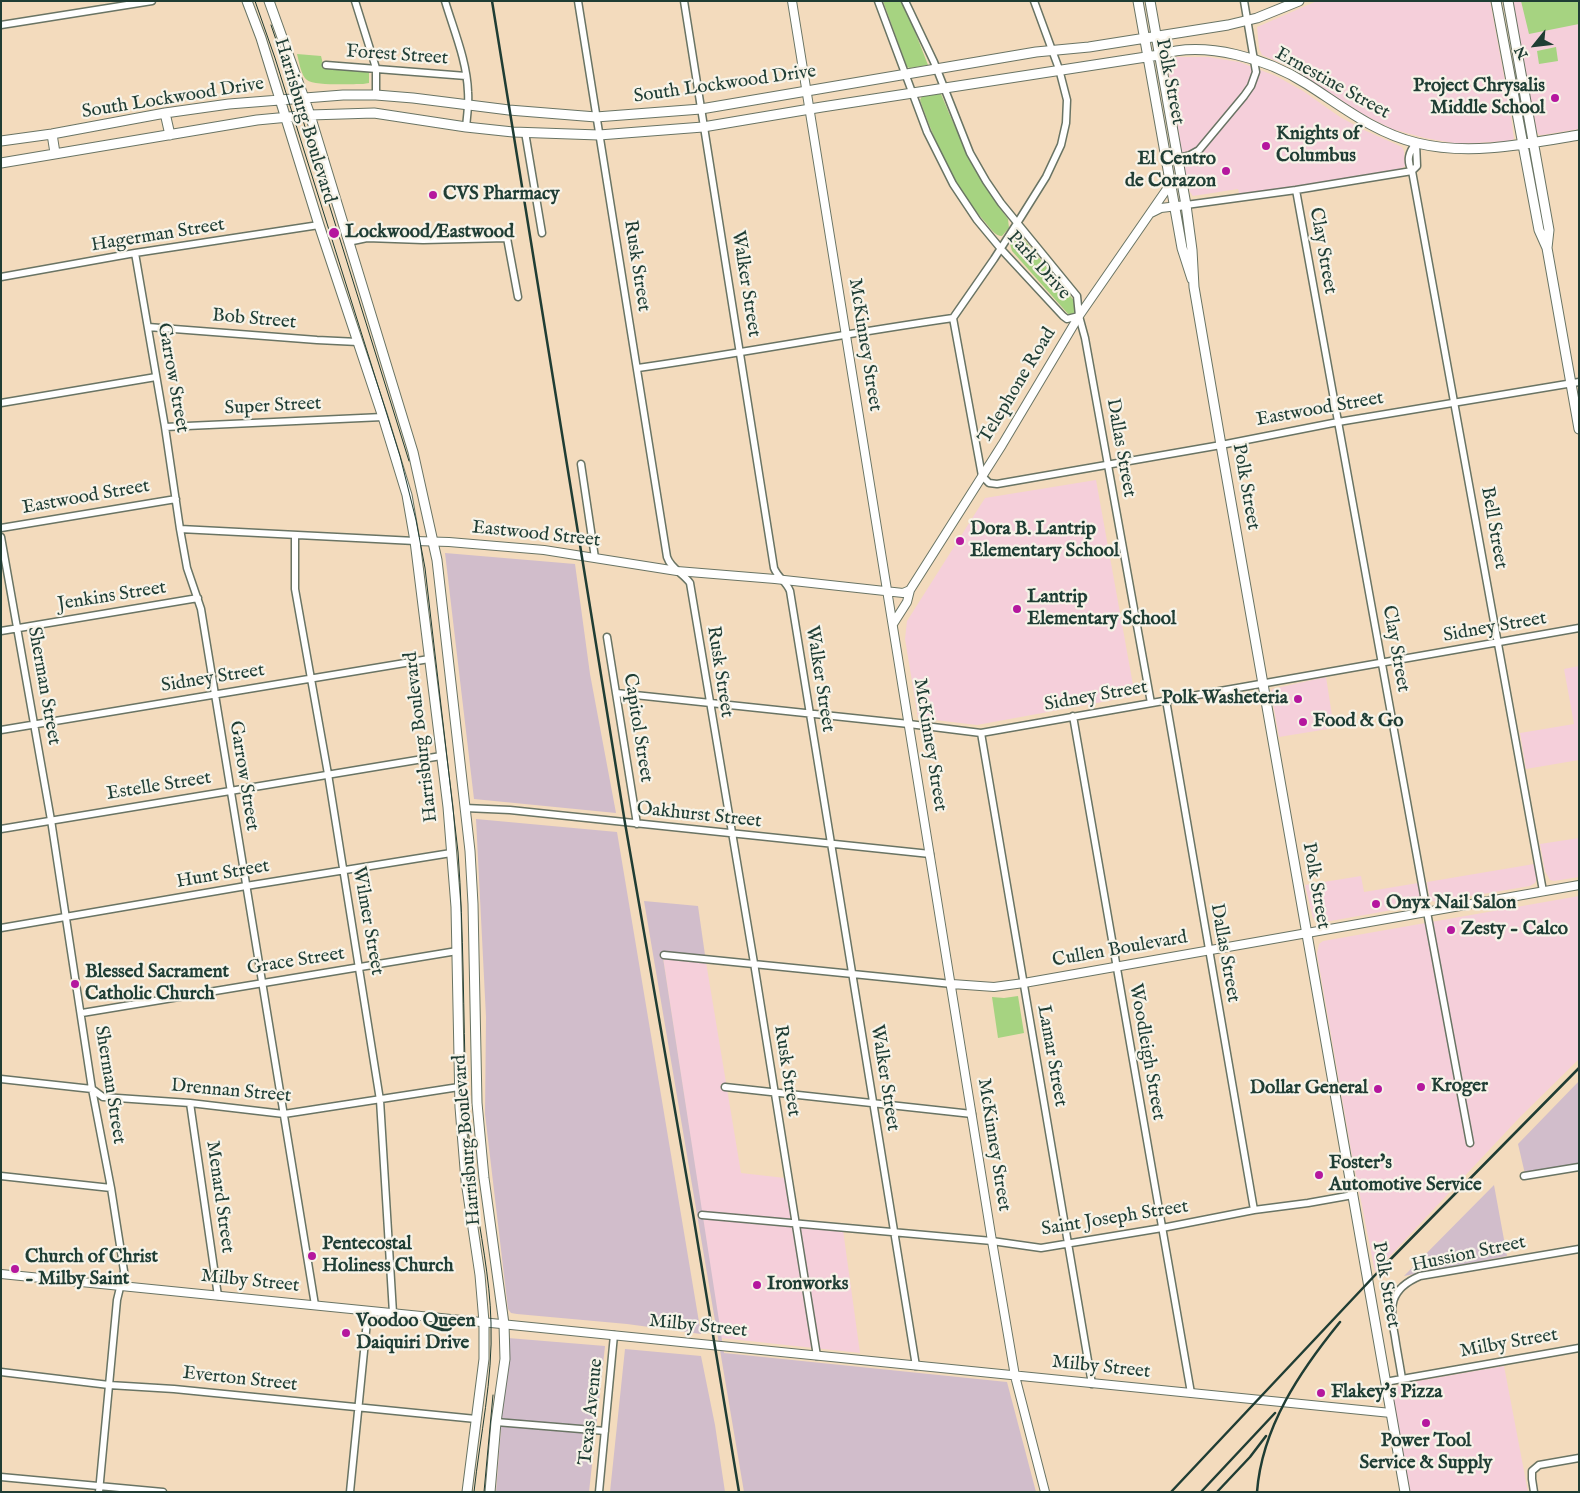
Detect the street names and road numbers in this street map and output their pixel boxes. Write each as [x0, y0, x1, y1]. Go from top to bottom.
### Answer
street label: Harrisburg Boulevard [268, 36, 340, 206]
street label: Polk Street [1149, 37, 1189, 127]
street label: Forest Street [345, 41, 449, 71]
street label: Ernestine Street [1271, 43, 1393, 125]
street label: South Lockwood Drive [632, 61, 818, 109]
street label: South Lockwood Drive [80, 73, 266, 125]
street label: Clay Street [1303, 206, 1341, 296]
street label: Hagerman Street [90, 214, 226, 258]
street label: Rusk Street [618, 219, 654, 313]
street label: Park Drive [1001, 227, 1075, 305]
street label: Walker Street [725, 229, 765, 339]
street label: McKinney Street [842, 277, 886, 413]
street label: Bob Street [211, 305, 297, 335]
street label: Garrow Street [151, 321, 193, 435]
street label: Telephone Road [974, 324, 1062, 448]
street label: Eastwood Street [1255, 388, 1385, 432]
street label: Super Street [224, 393, 322, 421]
street label: Dallas Street [1100, 397, 1140, 499]
street label: Polk Street [1226, 442, 1264, 532]
street label: Eastwood Street [21, 476, 151, 520]
street label: Bell Street [1475, 485, 1511, 571]
street label: Eastwood Street [471, 517, 601, 553]
street label: Jenkins Street [56, 577, 168, 617]
street label: Clay Street [1376, 604, 1414, 694]
street label: Sidney Street [1442, 608, 1548, 648]
street label: Walker Street [799, 624, 839, 734]
street label: Sherman Street [21, 625, 65, 747]
street label: Rusk Street [701, 625, 737, 719]
street label: Harrisburg Boulevard [400, 650, 444, 824]
street label: Sidney Street [160, 660, 266, 698]
street label: Capitol Street [617, 672, 657, 784]
street label: McKinney Street [907, 677, 951, 813]
street label: Sidney Street [1043, 677, 1149, 717]
street label: Garrow Street [223, 719, 263, 833]
street label: Estelle Street [105, 767, 213, 807]
street label: Oakhurst Street [635, 798, 763, 834]
street label: Polk Street [1296, 841, 1334, 931]
street label: Hunt Street [175, 856, 271, 894]
street label: Wilmer Street [346, 865, 388, 977]
street label: Dallas Street [1204, 902, 1244, 1004]
street label: Cullen Boulevard [1051, 927, 1189, 973]
street label: Grace Street [246, 943, 346, 981]
street label: Woodleigh Street [1123, 982, 1169, 1122]
street label: Lamar Street [1031, 1003, 1071, 1109]
street label: Walker Street [864, 1023, 904, 1133]
street label: Sherman Street [88, 1024, 130, 1146]
street label: Rusk Street [768, 1024, 804, 1118]
street label: Harrisburg Boulevard [449, 1053, 487, 1227]
street label: Drennan Street [170, 1075, 292, 1109]
street label: McKinney Street [971, 1077, 1015, 1213]
street label: Menard Street [200, 1139, 238, 1255]
street label: Saint Joseph Street [1040, 1196, 1190, 1242]
street label: Hussion Street [1410, 1232, 1528, 1278]
street label: Polk Street [1366, 1240, 1404, 1330]
street label: Milby Street [200, 1265, 300, 1299]
street label: Milby Street [648, 1310, 748, 1344]
street label: Milby Street [1458, 1324, 1560, 1364]
street label: Milby Street [1051, 1351, 1151, 1385]
street label: Texas Avenue [575, 1357, 609, 1467]
street label: Everton Street [182, 1363, 298, 1397]

